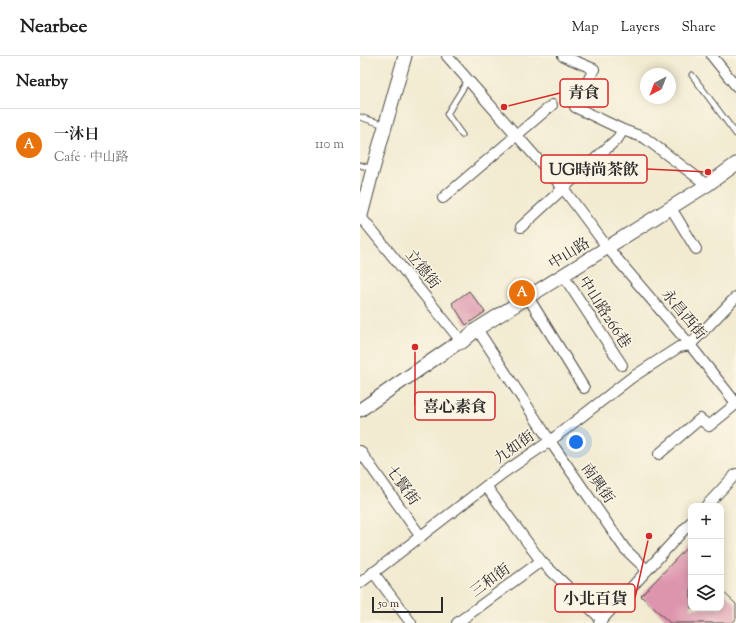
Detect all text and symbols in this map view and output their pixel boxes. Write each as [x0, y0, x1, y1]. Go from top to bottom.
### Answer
text: Nearbee [20, 14, 87, 41]
text: Map [572, 18, 599, 38]
text: Layers [621, 18, 659, 38]
text: Share [681, 18, 716, 38]
north arrow [640, 68, 676, 104]
text: Nearby [16, 70, 68, 94]
callout: 青食 [560, 79, 608, 107]
text: 青食 [568, 83, 600, 106]
text: 一沐日 [54, 125, 99, 146]
text: A [24, 136, 34, 154]
text: 110 m [315, 136, 344, 154]
text: Café · 中山路 [54, 149, 128, 167]
callout: UG時尚茶飲 [541, 155, 647, 183]
text: UG時尚茶飲 [549, 160, 639, 183]
street label: 中山路 [545, 233, 594, 275]
street label: 立德街 [400, 246, 444, 294]
street label: 中山路266巷 [573, 273, 635, 353]
pin: A [509, 278, 535, 308]
street label: 永昌西街 [656, 285, 710, 345]
callout: 喜心素食 [415, 392, 495, 420]
text: 喜心素食 [423, 397, 487, 420]
street label: 九如街 [490, 427, 539, 470]
your location [566, 432, 586, 452]
street label: 南興街 [575, 459, 618, 508]
street label: 七賢街 [380, 462, 424, 510]
map controls [688, 503, 724, 611]
button: + [688, 503, 724, 539]
button: − [688, 539, 724, 575]
street label: 三和街 [467, 559, 515, 603]
button: layers [688, 575, 724, 611]
callout: 小北百貨 [555, 584, 635, 612]
text: 小北百貨 [563, 589, 627, 612]
scale bar [372, 595, 443, 614]
text: 50 m [378, 596, 399, 612]

